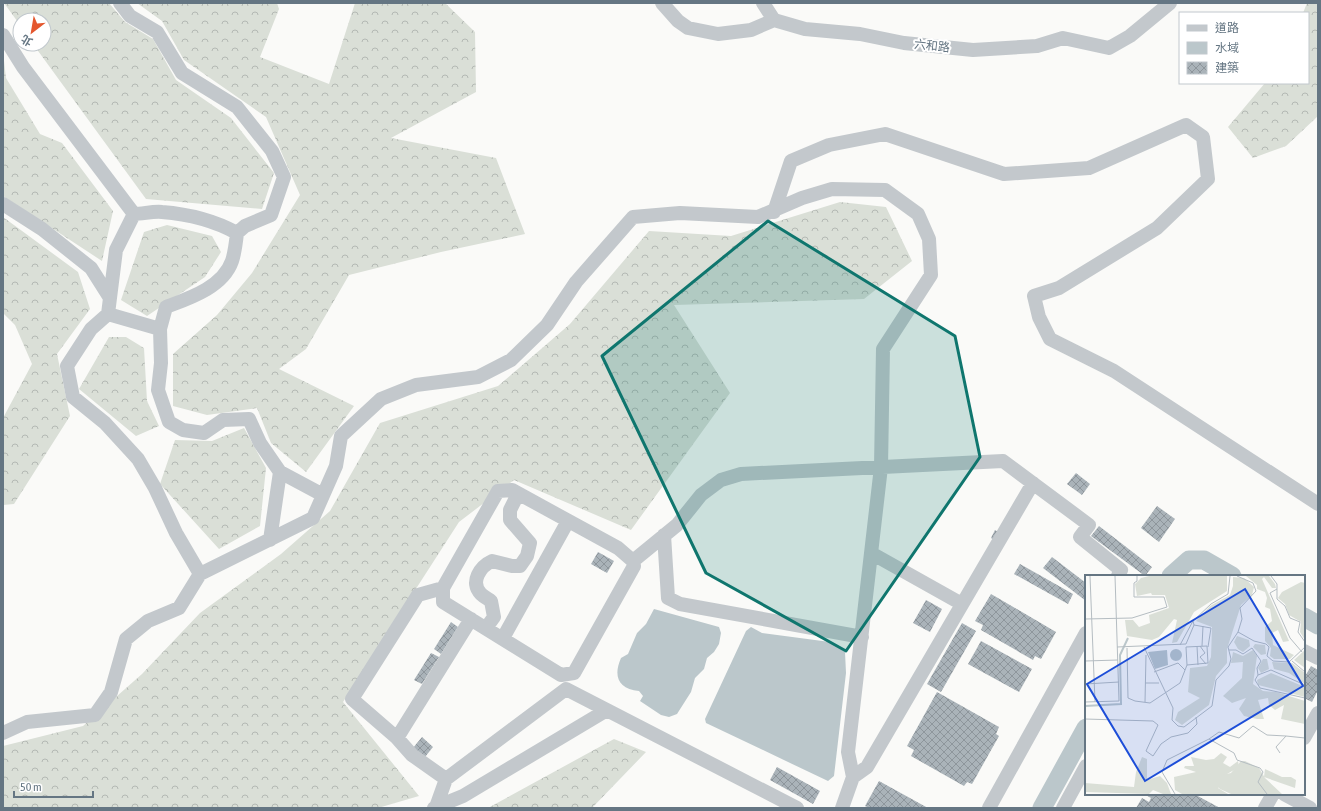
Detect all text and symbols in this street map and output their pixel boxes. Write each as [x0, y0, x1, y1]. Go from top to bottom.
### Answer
north arrow [12, 12, 52, 52]
legend [1179, 12, 1309, 84]
text: 道路 [1215, 21, 1239, 35]
text: 北 [19, 33, 35, 49]
street label: 六和路 [913, 37, 951, 55]
text: 水域 [1215, 41, 1239, 55]
text: 建築 [1215, 61, 1239, 75]
inset map [1085, 575, 1305, 795]
scale bar [14, 773, 93, 799]
text: 50 m [20, 780, 42, 794]

